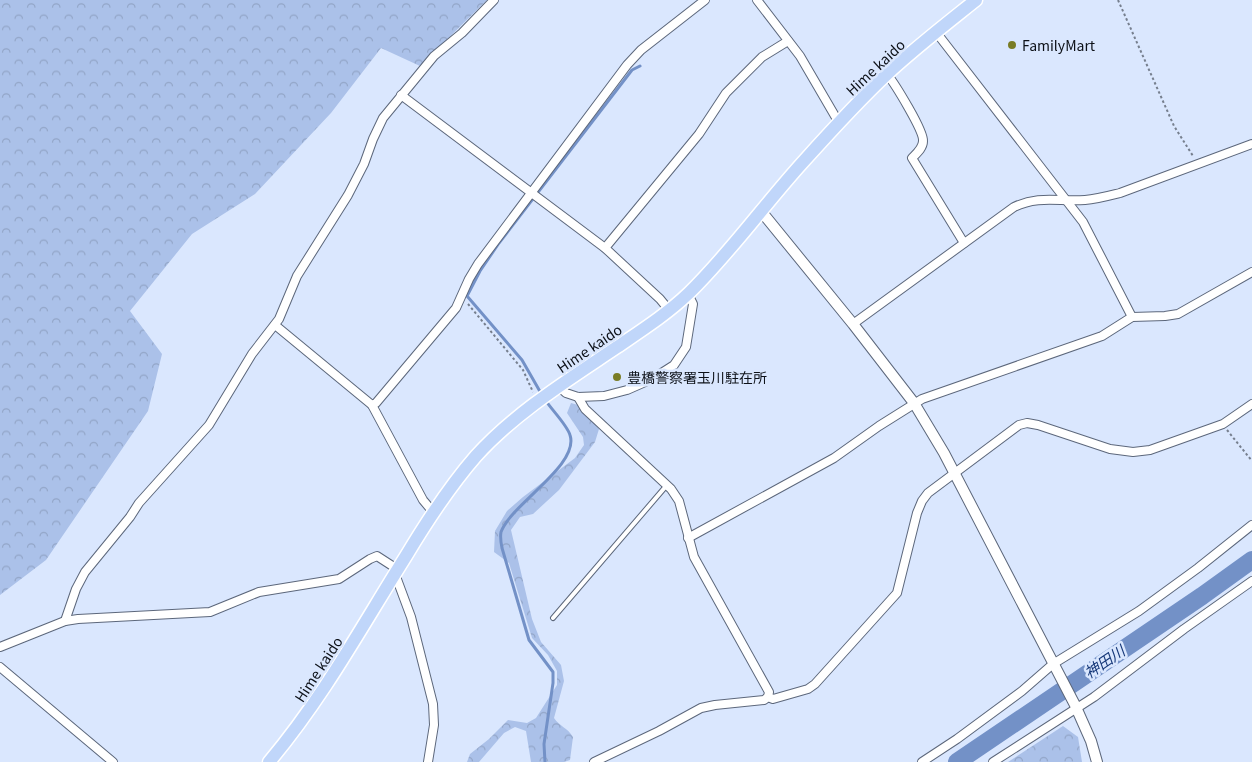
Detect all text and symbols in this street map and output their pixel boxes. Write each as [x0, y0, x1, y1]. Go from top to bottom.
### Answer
street label: Hime kaido [841, 34, 909, 100]
place label: FamilyMart [1022, 35, 1096, 55]
marker: FamilyMart [1006, 39, 1018, 51]
street label: Hime kaido [553, 319, 625, 377]
place label: 豊橋警察署玉川駐在所 [627, 367, 767, 387]
marker: 豊橋警察署玉川駐在所 [611, 371, 623, 383]
street label: Hime kaido [289, 632, 347, 706]
water label: 神田川 [1079, 639, 1130, 682]

